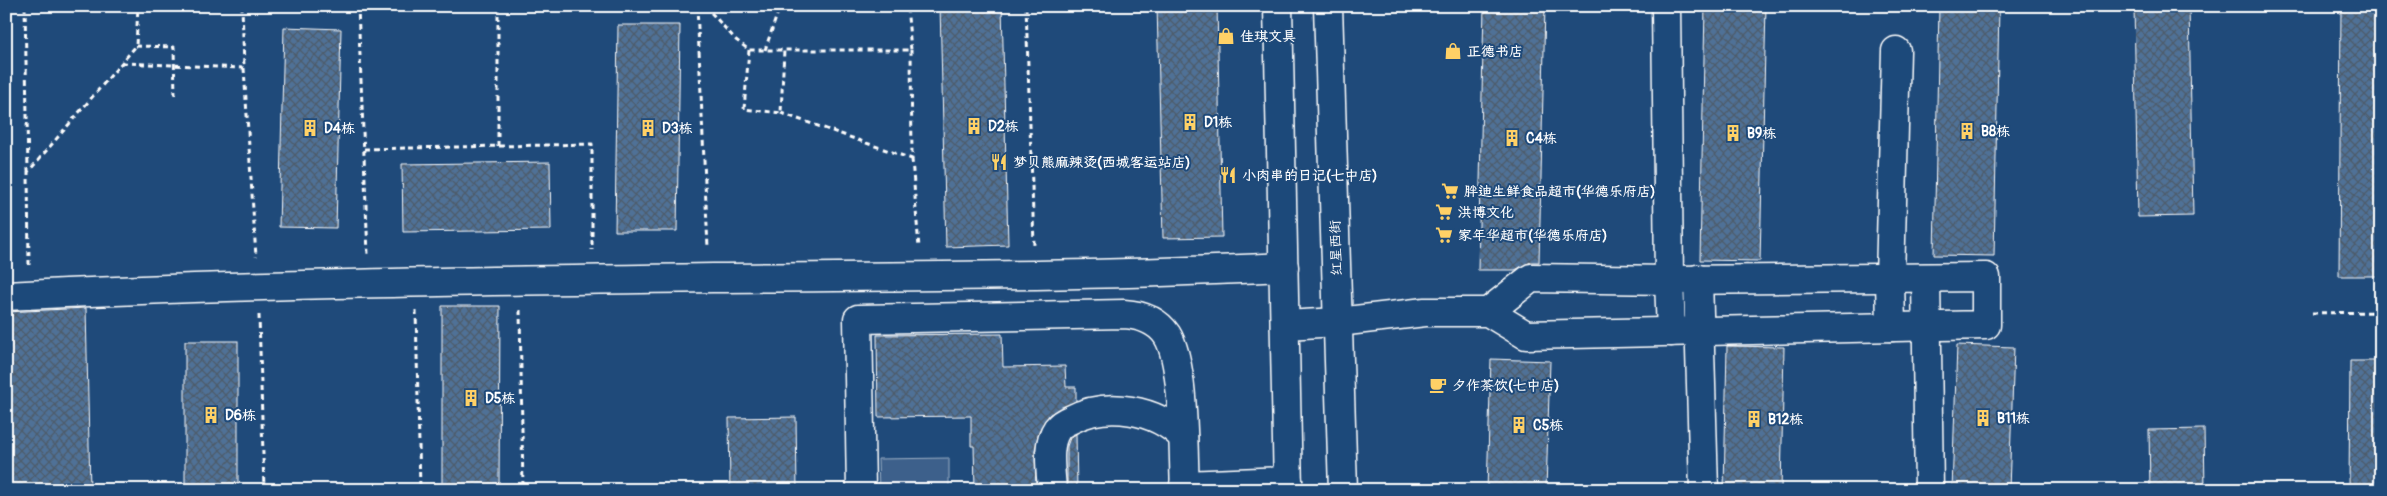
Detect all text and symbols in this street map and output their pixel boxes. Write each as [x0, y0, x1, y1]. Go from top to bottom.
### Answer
shop icon: 佳琪文具 [1216, 26, 1236, 46]
place label: 佳琪文具 [1240, 28, 1296, 45]
shop icon: 正德书店 [1443, 41, 1463, 61]
place label: 正德书店 [1467, 43, 1523, 60]
building icon: D1栋 [1180, 112, 1200, 132]
place label: D1栋 [1204, 114, 1232, 131]
building icon: D2栋 [964, 116, 984, 136]
building icon: D4栋 [300, 118, 320, 138]
building icon: D3栋 [638, 118, 658, 138]
place label: D2栋 [988, 118, 1019, 135]
place label: D4栋 [324, 120, 355, 137]
place label: D3栋 [662, 120, 693, 137]
building icon: B8栋 [1957, 121, 1977, 141]
building icon: B9栋 [1723, 123, 1743, 143]
place label: B8栋 [1981, 123, 2010, 140]
place label: B9栋 [1747, 125, 1776, 142]
building icon: C4栋 [1502, 128, 1522, 148]
place label: C4栋 [1526, 130, 1557, 147]
restaurant icon: 梦贝熊麻辣烫(西城客运站店) [989, 152, 1009, 172]
place label: 梦贝熊麻辣烫(西城客运站店) [1013, 154, 1190, 171]
restaurant icon: 小肉串的日记(七中店) [1218, 165, 1238, 185]
place label: 小肉串的日记(七中店) [1242, 167, 1377, 184]
supermarket icon: 胖迪生鲜食品超市(华德乐府店) [1440, 181, 1460, 201]
place label: 胖迪生鲜食品超市(华德乐府店) [1464, 183, 1655, 200]
supermarket icon: 洪博文化 [1434, 202, 1454, 222]
place label: 洪博文化 [1458, 204, 1514, 221]
street label: 红星西街 [1327, 220, 1345, 276]
supermarket icon: 家年华超市(华德乐府店) [1434, 225, 1454, 245]
place label: 家年华超市(华德乐府店) [1458, 227, 1607, 244]
cafe icon: 夕作茶饮(七中店) [1428, 375, 1448, 395]
place label: 夕作茶饮(七中店) [1452, 377, 1559, 394]
building icon: D5栋 [461, 388, 481, 408]
place label: D5栋 [485, 390, 515, 407]
building icon: D6栋 [201, 405, 221, 425]
place label: D6栋 [225, 407, 256, 424]
building icon: B11栋 [1973, 408, 1993, 428]
building icon: B12栋 [1744, 409, 1764, 429]
place label: B11栋 [1997, 410, 2030, 427]
place label: B12栋 [1768, 411, 1803, 428]
building icon: C5栋 [1509, 415, 1529, 435]
place label: C5栋 [1533, 417, 1563, 434]

